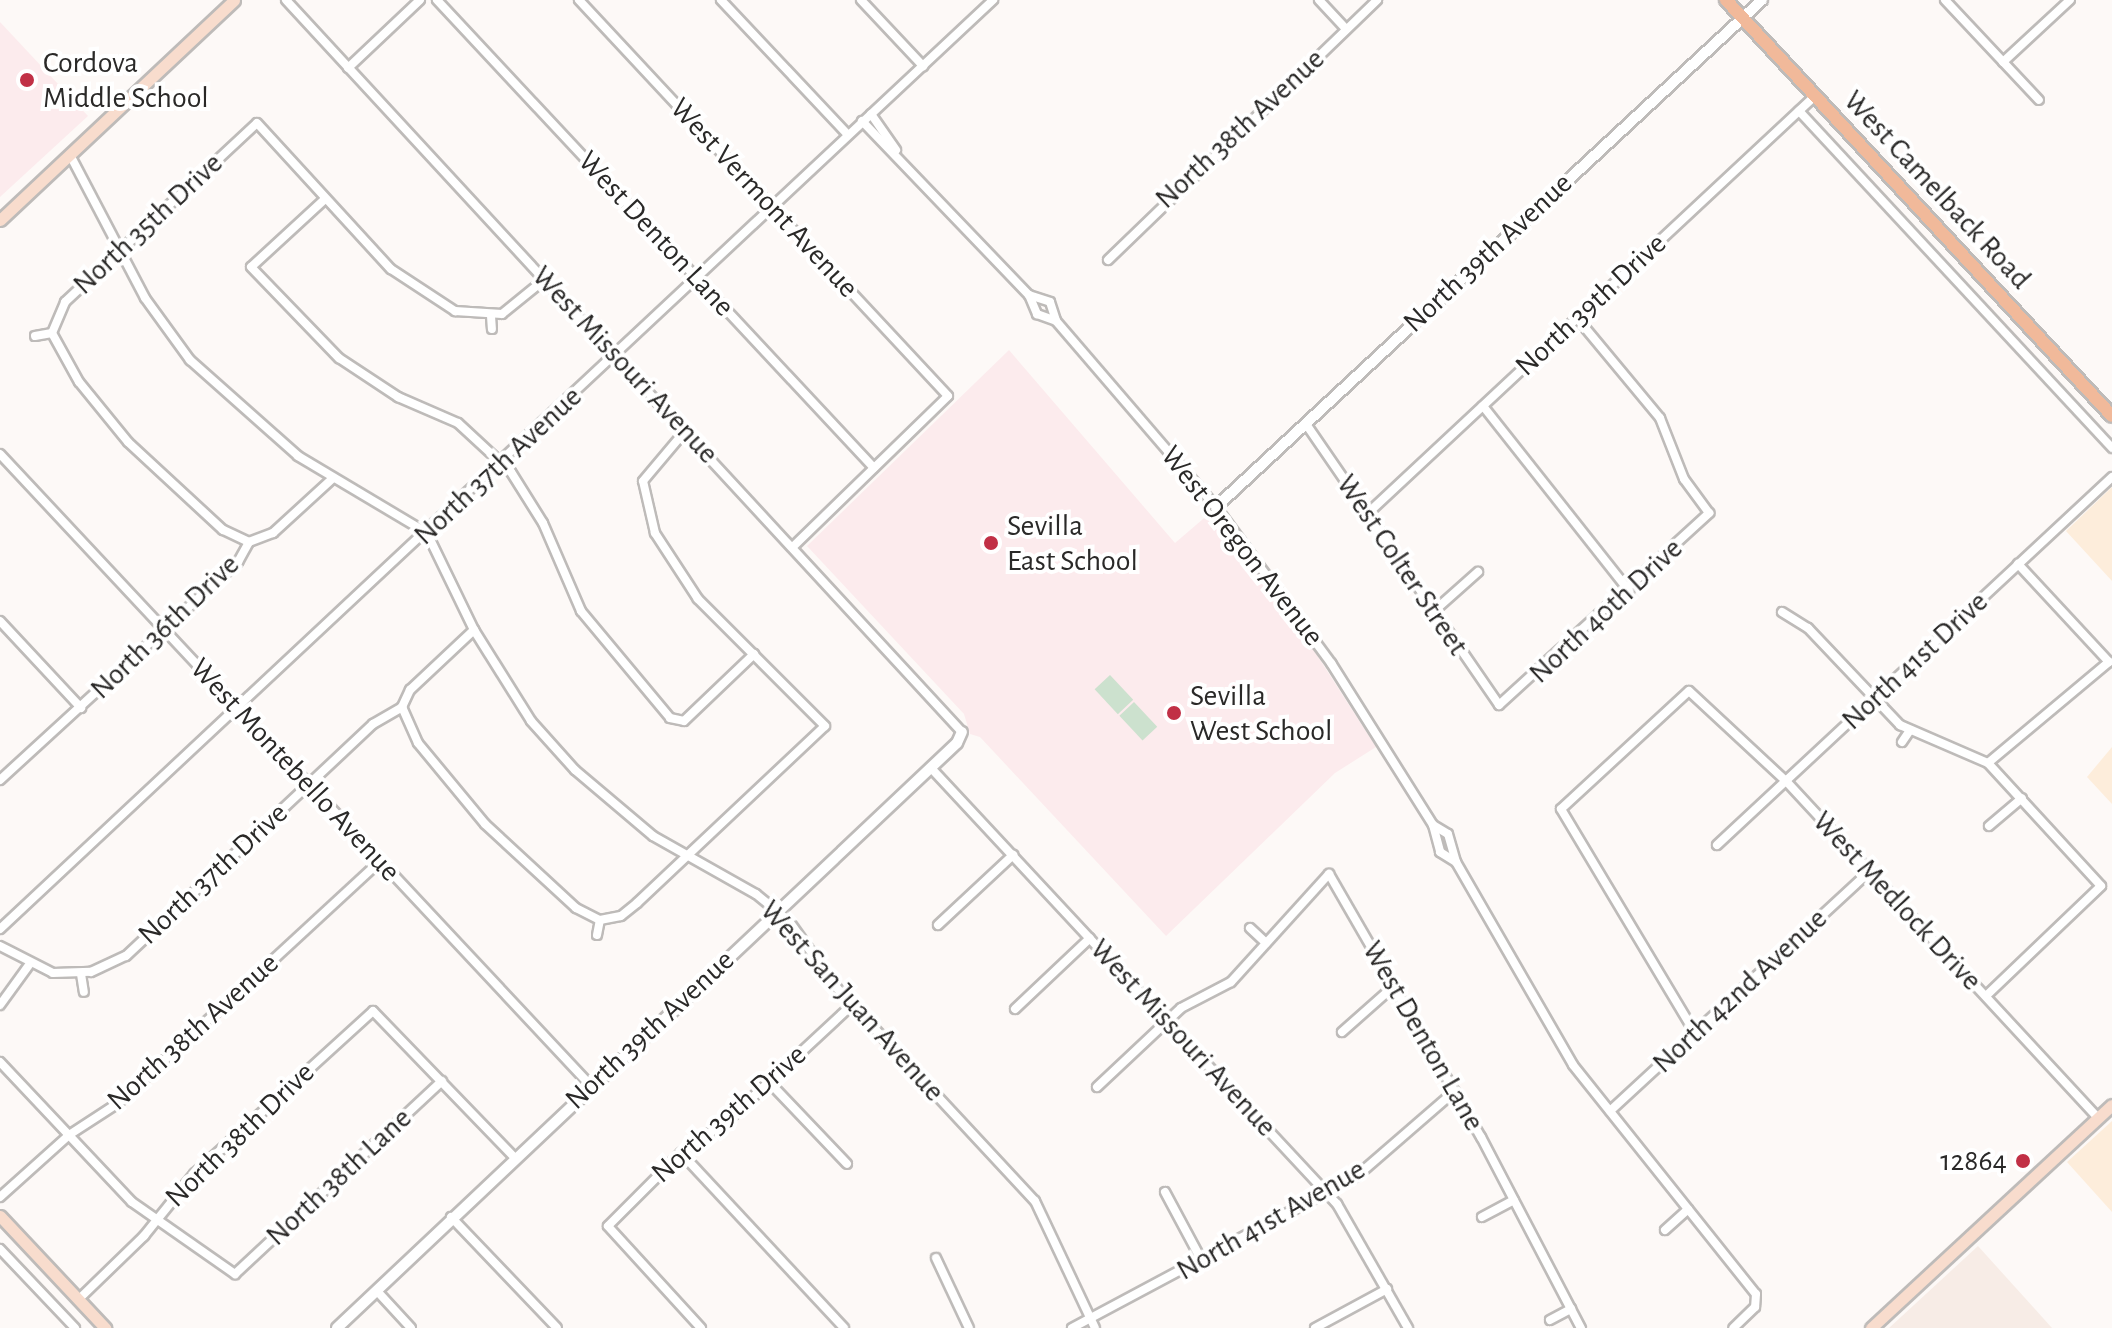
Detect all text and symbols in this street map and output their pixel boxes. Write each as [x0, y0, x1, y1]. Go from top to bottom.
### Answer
street label: North 38th Avenue [1148, 41, 1332, 217]
place label: Cordova Middle School [43, 45, 209, 116]
marker: Cordova Middle School [18, 71, 36, 89]
street label: West Camelback Road [1836, 83, 2038, 297]
street label: West Vermont Avenue [662, 91, 866, 305]
street label: West Denton Lane [570, 144, 742, 324]
street label: North 35th Drive [66, 146, 230, 302]
street label: North 39th Avenue [1396, 165, 1580, 341]
street label: North 39th Drive [1508, 226, 1674, 384]
street label: West Missouri Avenue [524, 259, 726, 471]
street label: North 37th Avenue [407, 379, 589, 553]
street label: West Oregon Avenue [1153, 439, 1331, 653]
street label: West Colter Street [1328, 468, 1476, 662]
place label: Sevilla East School [1007, 508, 1138, 578]
street label: North 40th Drive [1522, 531, 1690, 691]
marker: Sevilla East School [982, 534, 1000, 552]
street label: North 36th Drive [83, 547, 247, 707]
street label: North 41st Drive [1834, 584, 1996, 738]
street label: West Montebello Avenue [182, 651, 408, 889]
place label: Sevilla West School [1190, 678, 1332, 748]
marker: Sevilla West School [1165, 704, 1183, 722]
street label: North 37th Drive [131, 796, 295, 952]
street label: West Medlock Drive [1805, 804, 1989, 998]
street label: West San Juan Avenue [752, 893, 952, 1109]
street label: North 42nd Avenue [1645, 901, 1835, 1081]
street label: West Missouri Avenue [1082, 932, 1284, 1144]
street label: West Denton Lane [1354, 935, 1492, 1137]
street label: North 39th Avenue [558, 942, 742, 1118]
street label: North 38th Avenue [100, 946, 286, 1118]
street label: North 39th Drive [644, 1037, 814, 1191]
street label: North 38th Drive [158, 1055, 322, 1215]
street label: North 38th Lane [259, 1100, 419, 1254]
place label: 12864 [1940, 1143, 2007, 1179]
street label: North 41st Avenue [1170, 1151, 1372, 1289]
marker: 12864 [2014, 1152, 2032, 1170]

